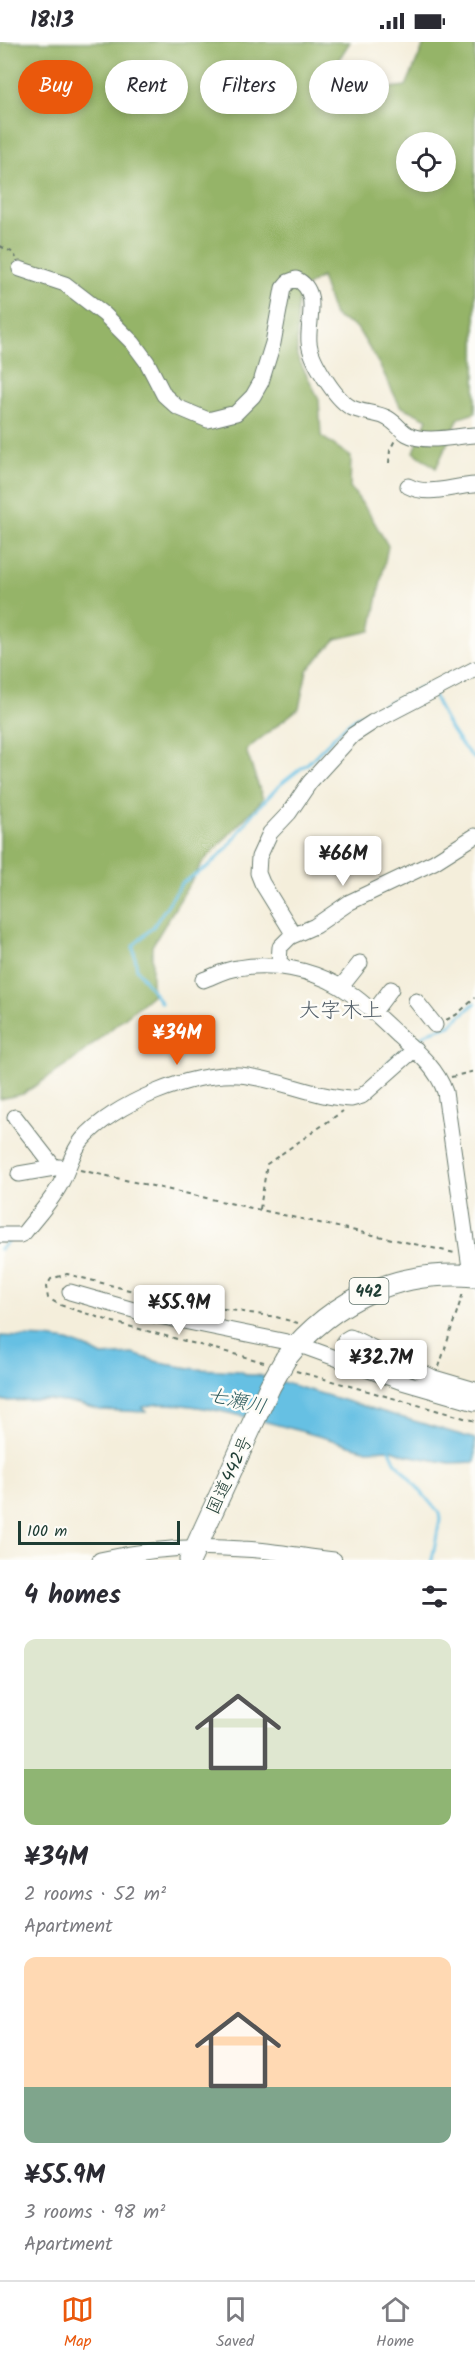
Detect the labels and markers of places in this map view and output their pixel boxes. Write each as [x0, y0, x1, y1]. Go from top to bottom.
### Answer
pin: ¥66M [307, 836, 379, 887]
pin: ¥34M [141, 1015, 213, 1066]
pin: ¥55.9M [130, 1285, 228, 1336]
pin: ¥32.7M [332, 1340, 430, 1391]

